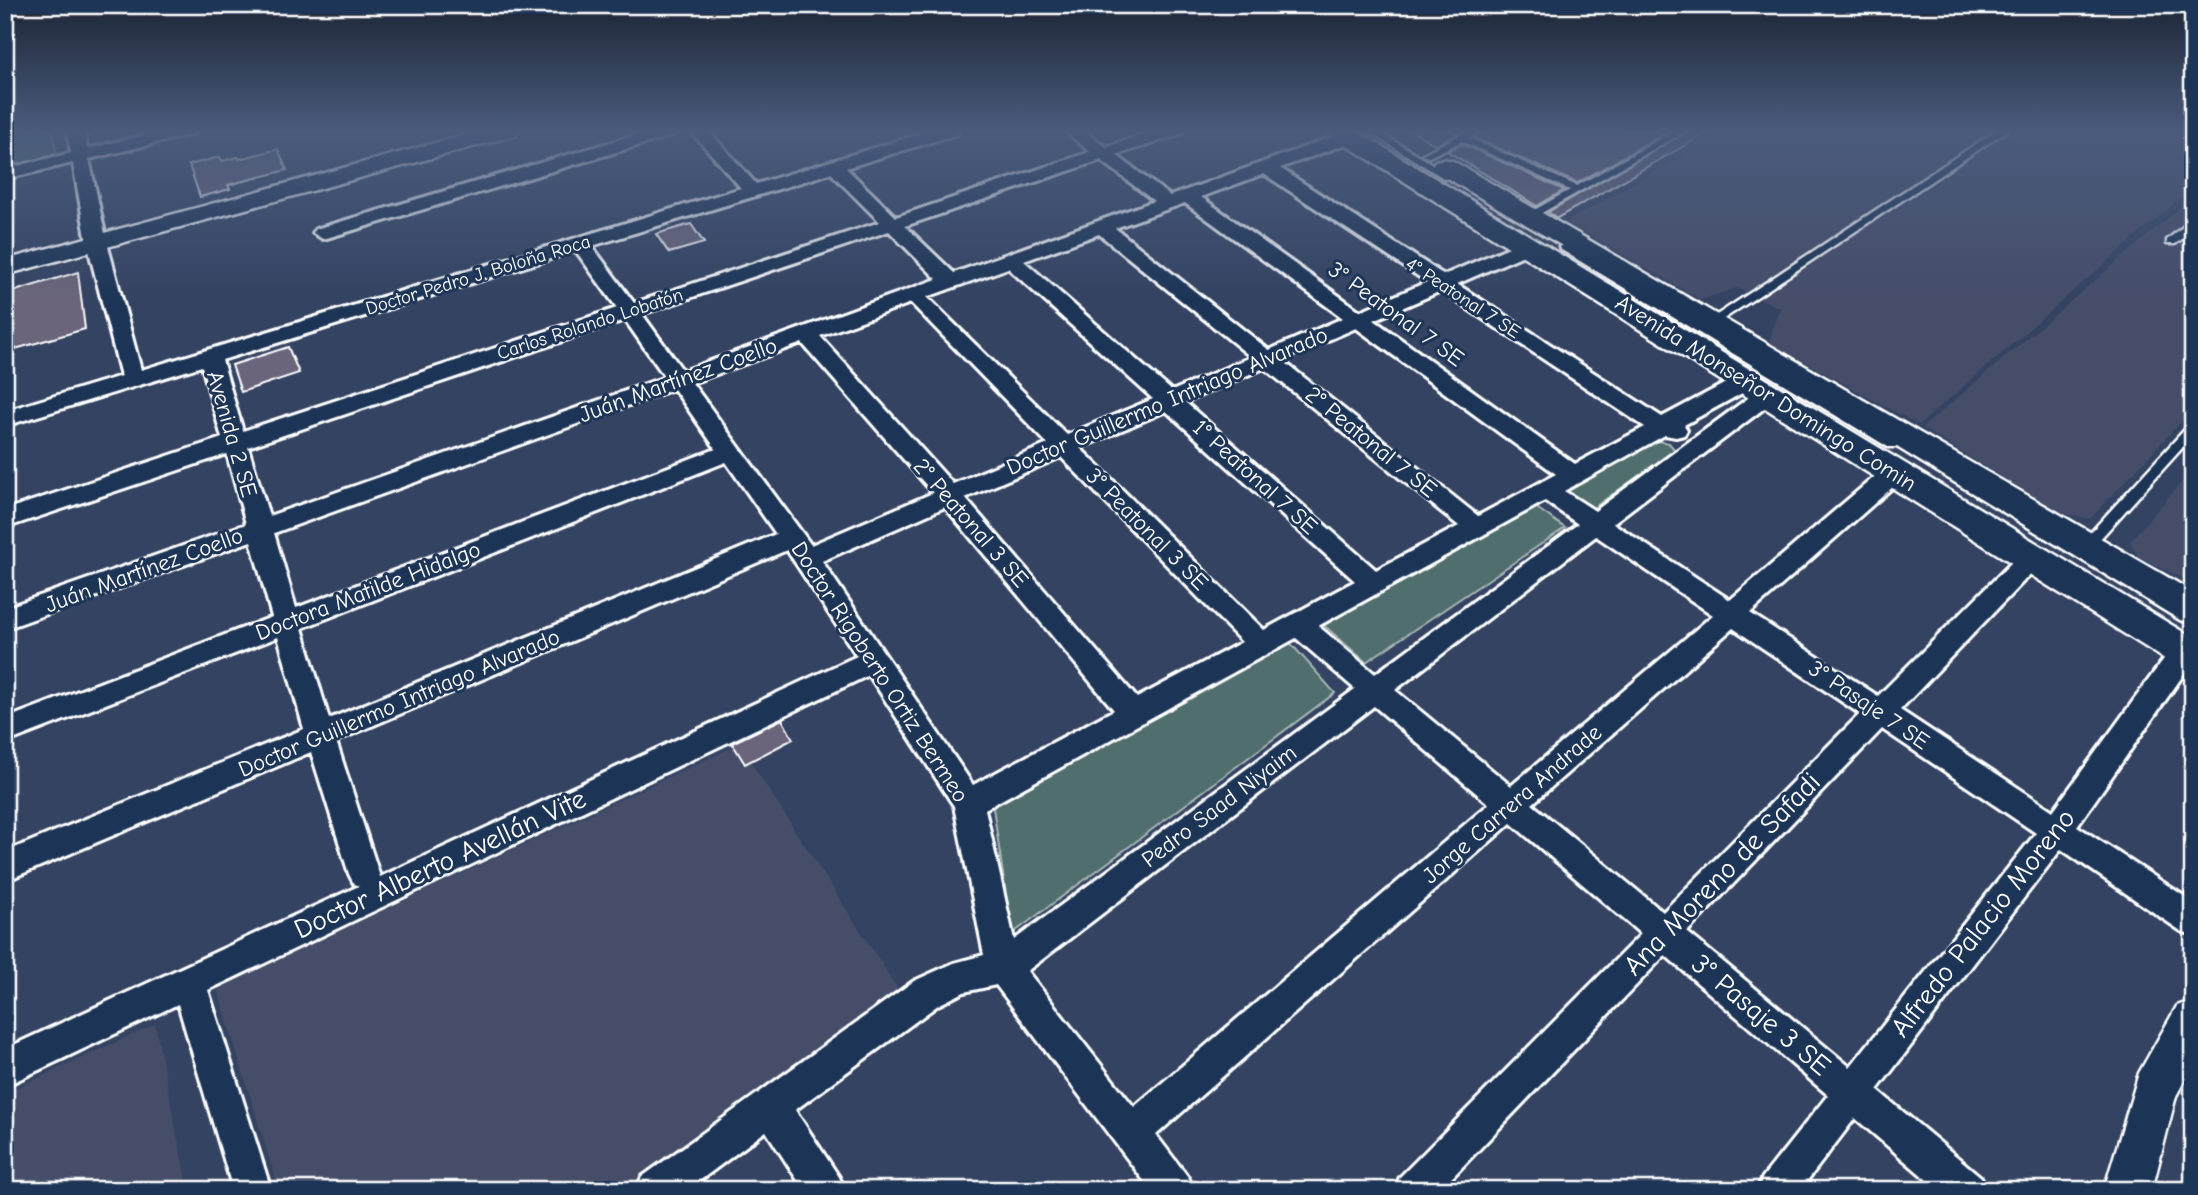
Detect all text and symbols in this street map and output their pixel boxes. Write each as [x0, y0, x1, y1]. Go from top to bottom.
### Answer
street label: Doctor Pedro J. Boloña Roca [363, 230, 593, 320]
street label: 4° Peatonal 7 SE [1401, 253, 1525, 343]
street label: 3° Peatonal 7 SE [1323, 256, 1469, 372]
street label: Carlos Rolando Lobatón [494, 284, 686, 364]
street label: Avenida Monseñor Domingo Comin [1611, 289, 1921, 497]
street label: Doctor Guillermo Intriago Alvarado [1002, 321, 1332, 481]
street label: Juán Martínez Coello [575, 332, 781, 428]
street label: Avenida 2 SE [201, 368, 263, 500]
street label: 2° Peatonal 7 SE [1300, 381, 1442, 503]
street label: 1° Peatonal 7 SE [1187, 414, 1323, 540]
street label: 2° Peatonal 3 SE [908, 453, 1034, 593]
street label: 3° Peatonal 3 SE [1080, 462, 1214, 596]
street label: Juán Martínez Coello [41, 522, 247, 618]
street label: Doctora Matilde Hidalgo [252, 536, 484, 646]
street label: Doctor Rigoberto Ortiz Bermeo [785, 536, 975, 808]
street label: Doctor Guillermo Intriago Alvarado [234, 623, 564, 783]
street label: 3° Pasaje 7 SE [1803, 655, 1935, 755]
street label: Jorge Carrera Andrade [1417, 719, 1607, 889]
street label: Pedro Saad Niyaim [1136, 739, 1302, 873]
street label: Ana Moreno de Safadi [1617, 766, 1827, 982]
street label: Doctor Alberto Avellán Vite [289, 782, 591, 946]
street label: Alfredo Palacio Moreno [1884, 803, 2082, 1043]
street label: 3° Pasaje 3 SE [1685, 948, 1837, 1082]

